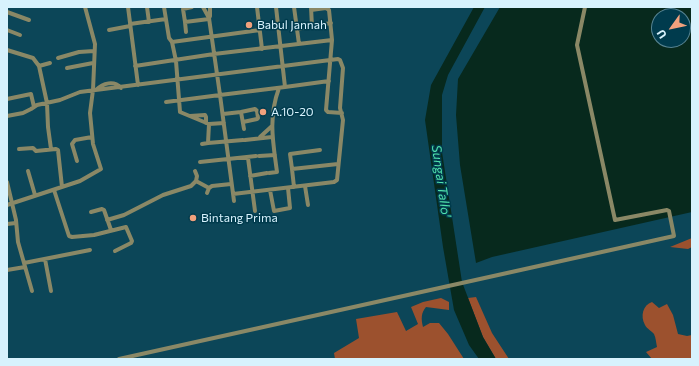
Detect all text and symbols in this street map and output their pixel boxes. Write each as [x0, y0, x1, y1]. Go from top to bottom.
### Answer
north arrow [651, 8, 691, 48]
place label: Babul Jannah [257, 18, 327, 32]
marker: Babul Jannah [244, 20, 254, 30]
text: U [654, 27, 669, 41]
place label: A.10-20 [271, 105, 314, 119]
marker: A.10-20 [258, 107, 268, 117]
water label: Sungai Tallo' [428, 144, 454, 218]
place label: Bintang Prima [201, 211, 278, 225]
marker: Bintang Prima [188, 213, 198, 223]

